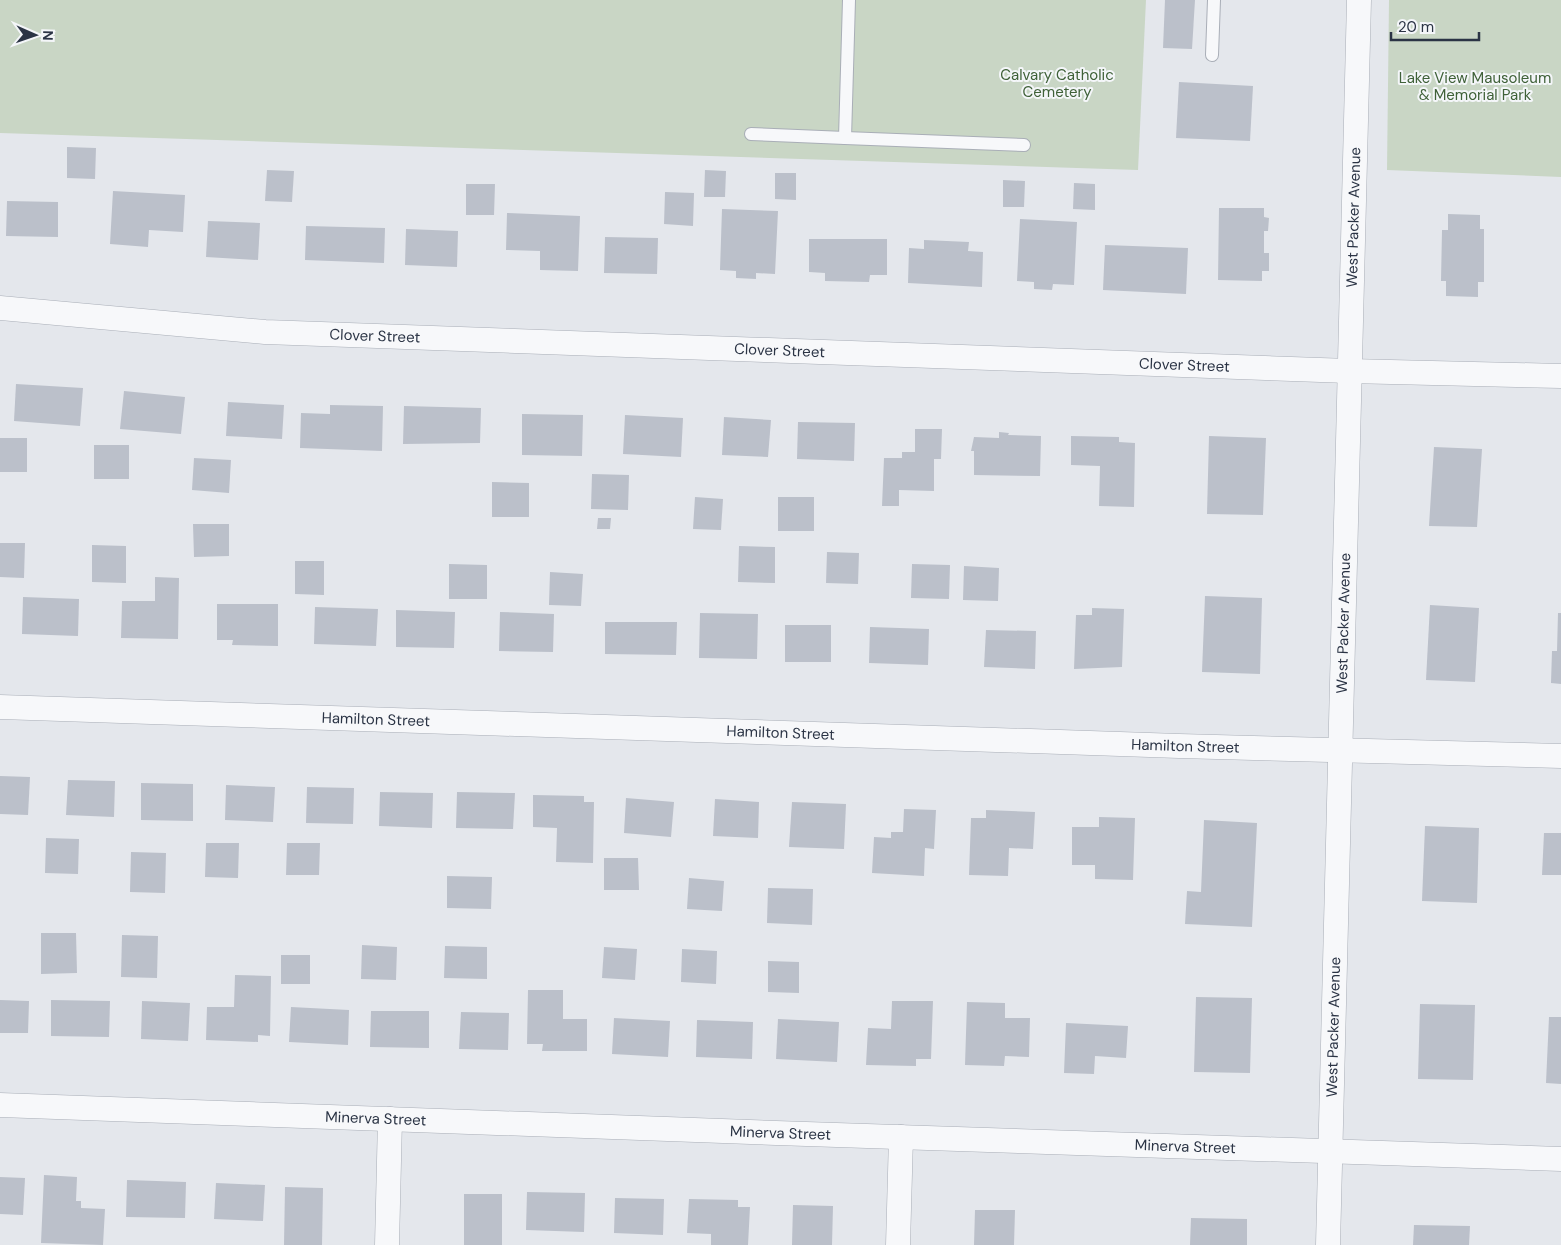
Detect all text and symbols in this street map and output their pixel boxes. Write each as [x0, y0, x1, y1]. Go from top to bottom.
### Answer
north arrow [10, 10, 60, 60]
scale bar [1391, 10, 1478, 42]
text: 20 m [1398, 17, 1434, 37]
text: N [39, 30, 57, 41]
park label: Calvary Catholic Cemetery [1000, 65, 1114, 102]
park label: Lake View Mausoleum & Memorial Park [1399, 68, 1551, 105]
street label: West Packer Avenue [1342, 147, 1365, 288]
street label: Clover Street [329, 324, 421, 348]
street label: Clover Street [734, 339, 825, 362]
street label: Clover Street [1139, 353, 1230, 377]
street label: West Packer Avenue [1332, 553, 1355, 694]
street label: Hamilton Street [321, 708, 430, 731]
street label: Hamilton Street [726, 721, 835, 745]
street label: Hamilton Street [1131, 734, 1240, 758]
street label: West Packer Avenue [1322, 957, 1345, 1098]
street label: Minerva Street [325, 1107, 427, 1130]
street label: Minerva Street [730, 1121, 832, 1145]
street label: Minerva Street [1134, 1135, 1236, 1158]

